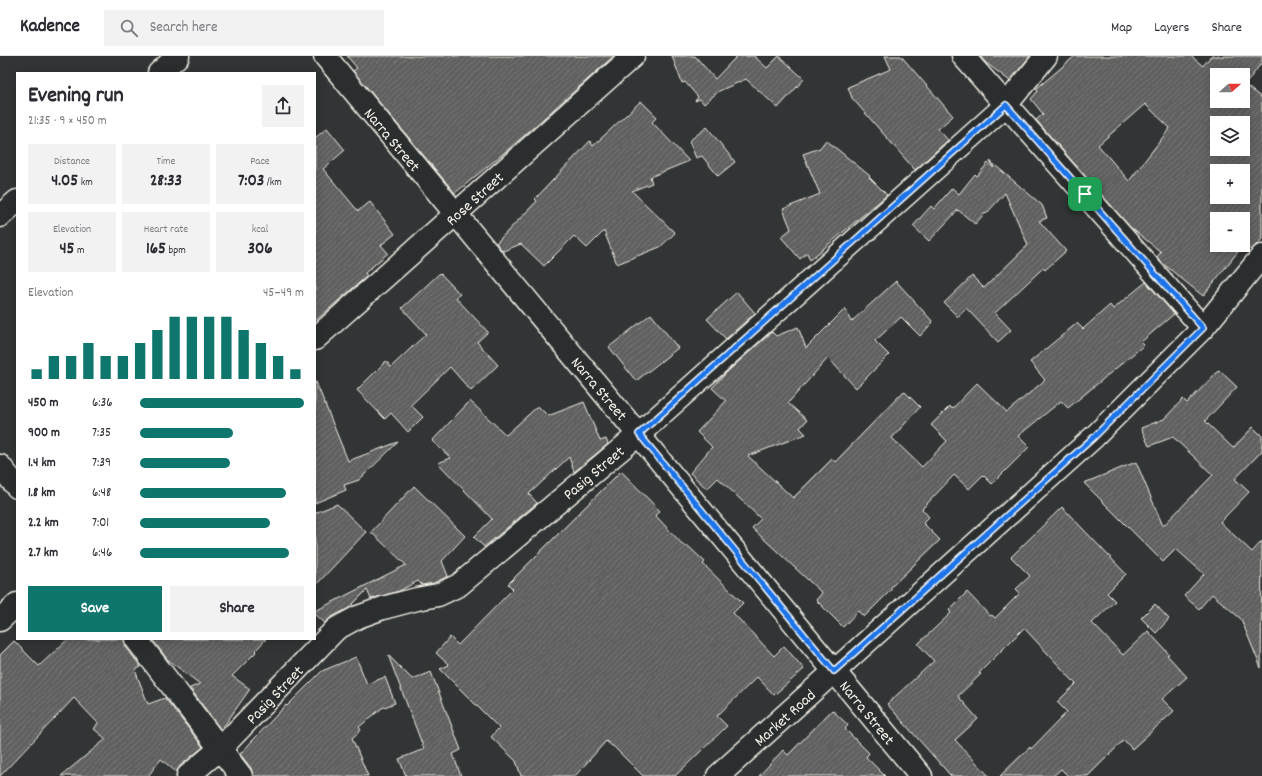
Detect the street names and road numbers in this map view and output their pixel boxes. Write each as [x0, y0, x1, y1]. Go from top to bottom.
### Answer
street label: Narra Street [357, 104, 425, 178]
street label: Rose Street [442, 167, 510, 232]
street label: Narra Street [564, 353, 632, 427]
street label: Pasig Street [559, 441, 630, 507]
street label: Pasig Street [242, 661, 310, 730]
street label: Narra Street [833, 676, 899, 751]
street label: Market Road [750, 685, 822, 753]

